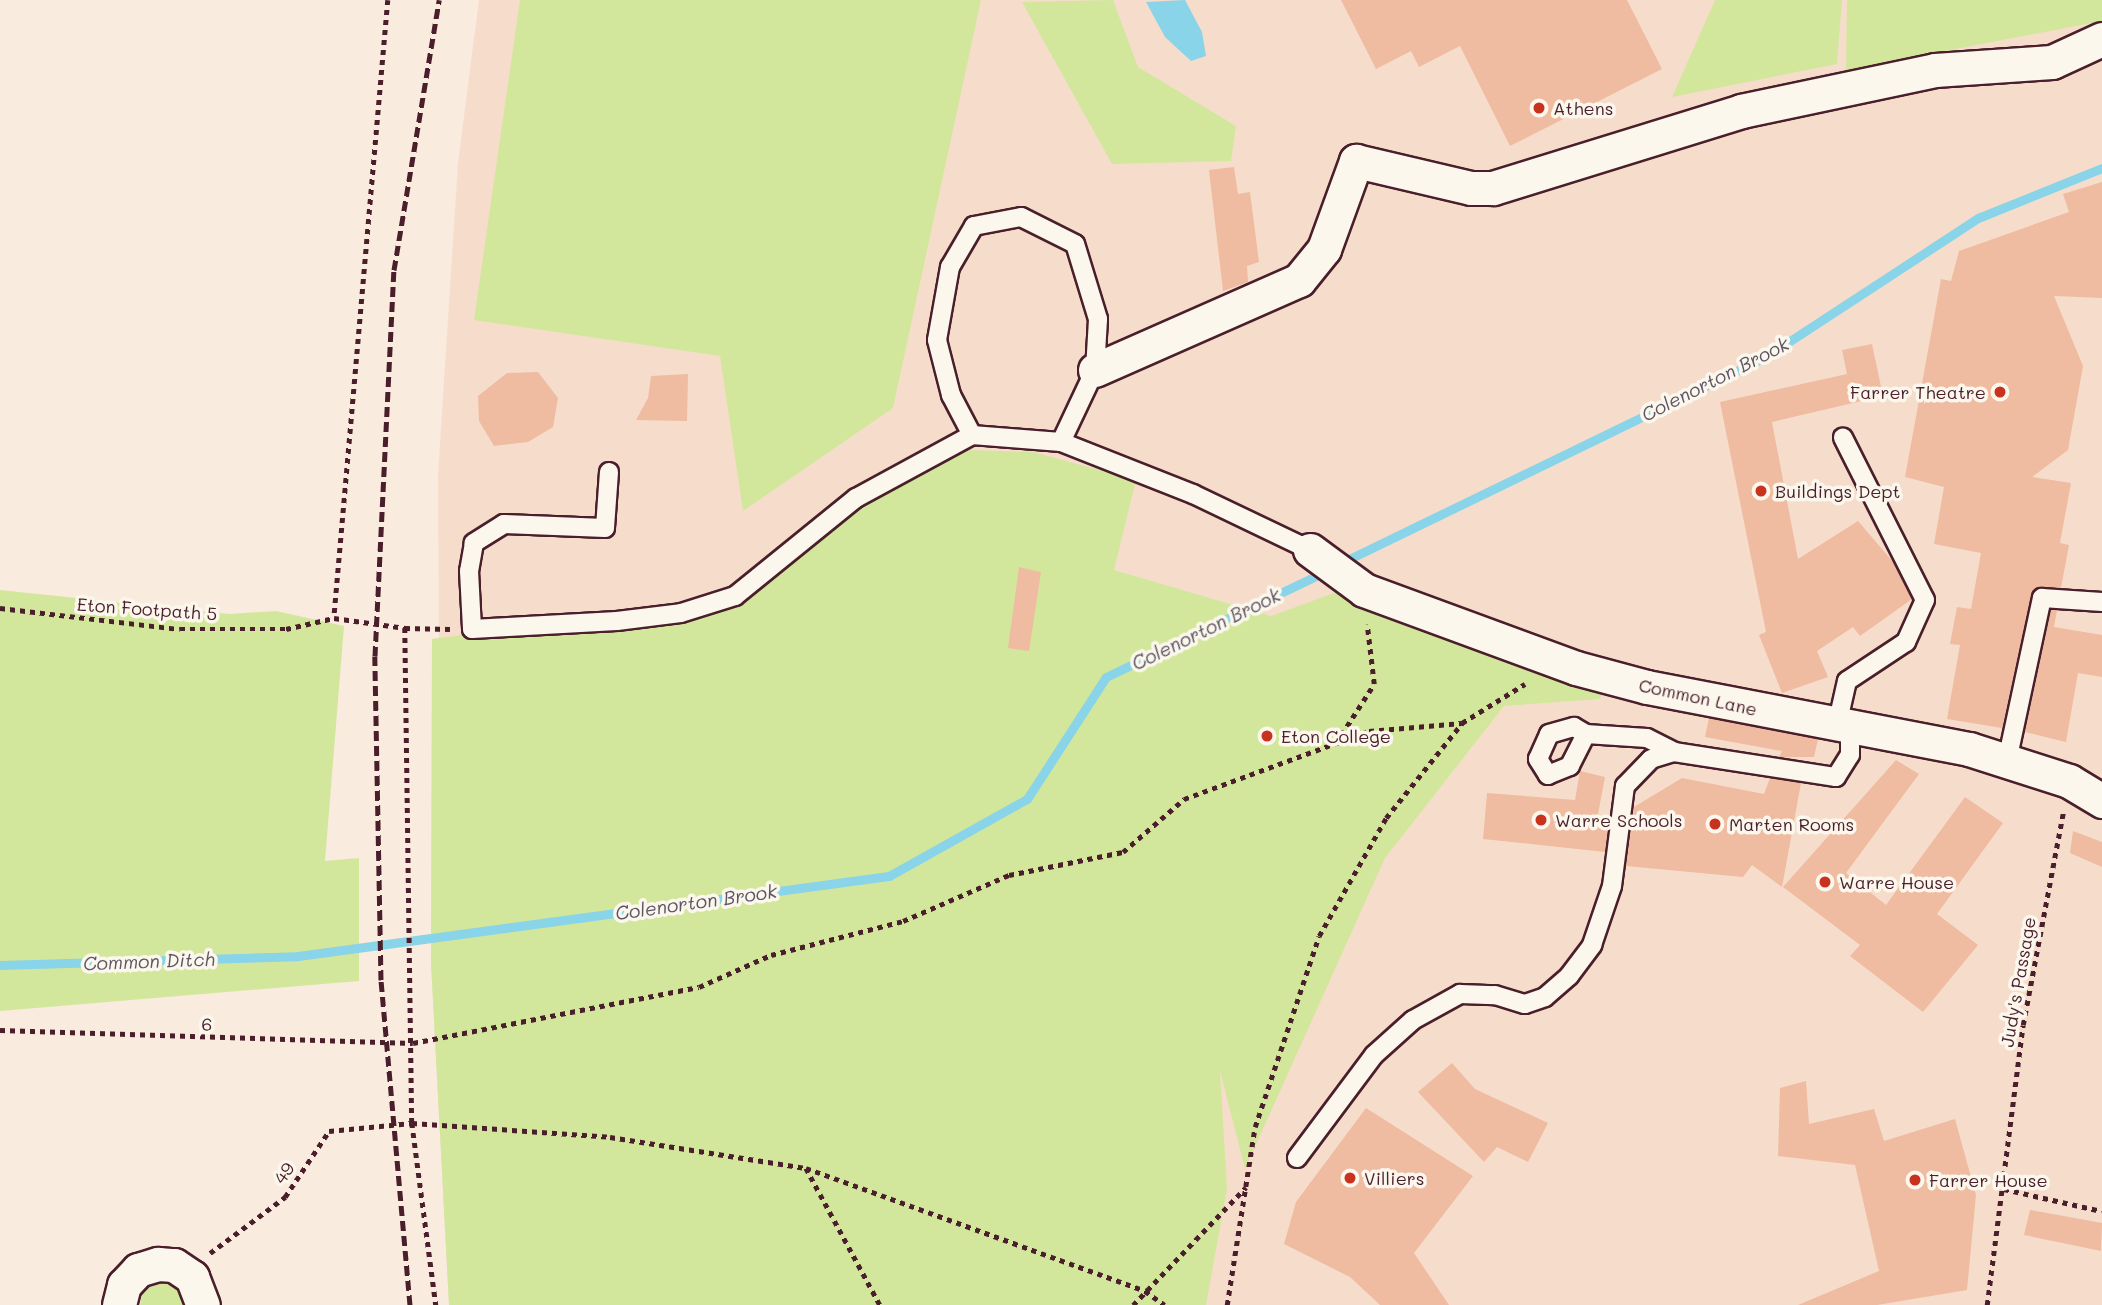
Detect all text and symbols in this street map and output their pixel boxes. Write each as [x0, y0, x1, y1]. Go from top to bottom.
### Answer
place label: Athens [1553, 97, 1613, 119]
marker: Athens [1531, 100, 1547, 116]
water label: Colenorton Brook [1637, 332, 1793, 426]
place label: Farrer Theatre [1850, 381, 1986, 403]
marker: Farrer Theatre [1992, 384, 2008, 400]
place label: Buildings Dept [1775, 480, 1900, 502]
marker: Buildings Dept [1753, 483, 1769, 499]
water label: Colenorton Brook [1128, 583, 1284, 675]
street label: Eton Footpath 5 [76, 593, 218, 625]
street label: Common Lane [1637, 674, 1759, 720]
place label: Eton College [1281, 725, 1391, 747]
marker: Eton College [1259, 728, 1275, 744]
place label: Warre Schools [1555, 809, 1682, 831]
marker: Warre Schools [1533, 812, 1549, 828]
place label: Marten Rooms [1729, 813, 1854, 835]
marker: Marten Rooms [1707, 816, 1723, 832]
place label: Warre House [1839, 871, 1954, 893]
marker: Warre House [1817, 874, 1833, 890]
water label: Colenorton Brook [614, 879, 778, 925]
street label: Judy's Passage [1996, 915, 2040, 1049]
water label: Common Ditch [83, 947, 215, 975]
street label: 6 [201, 1013, 213, 1035]
street label: 49 [269, 1158, 299, 1188]
place label: Villiers [1364, 1167, 1425, 1189]
place label: Farrer House [1929, 1169, 2048, 1191]
marker: Villiers [1342, 1170, 1358, 1186]
marker: Farrer House [1907, 1172, 1923, 1188]

